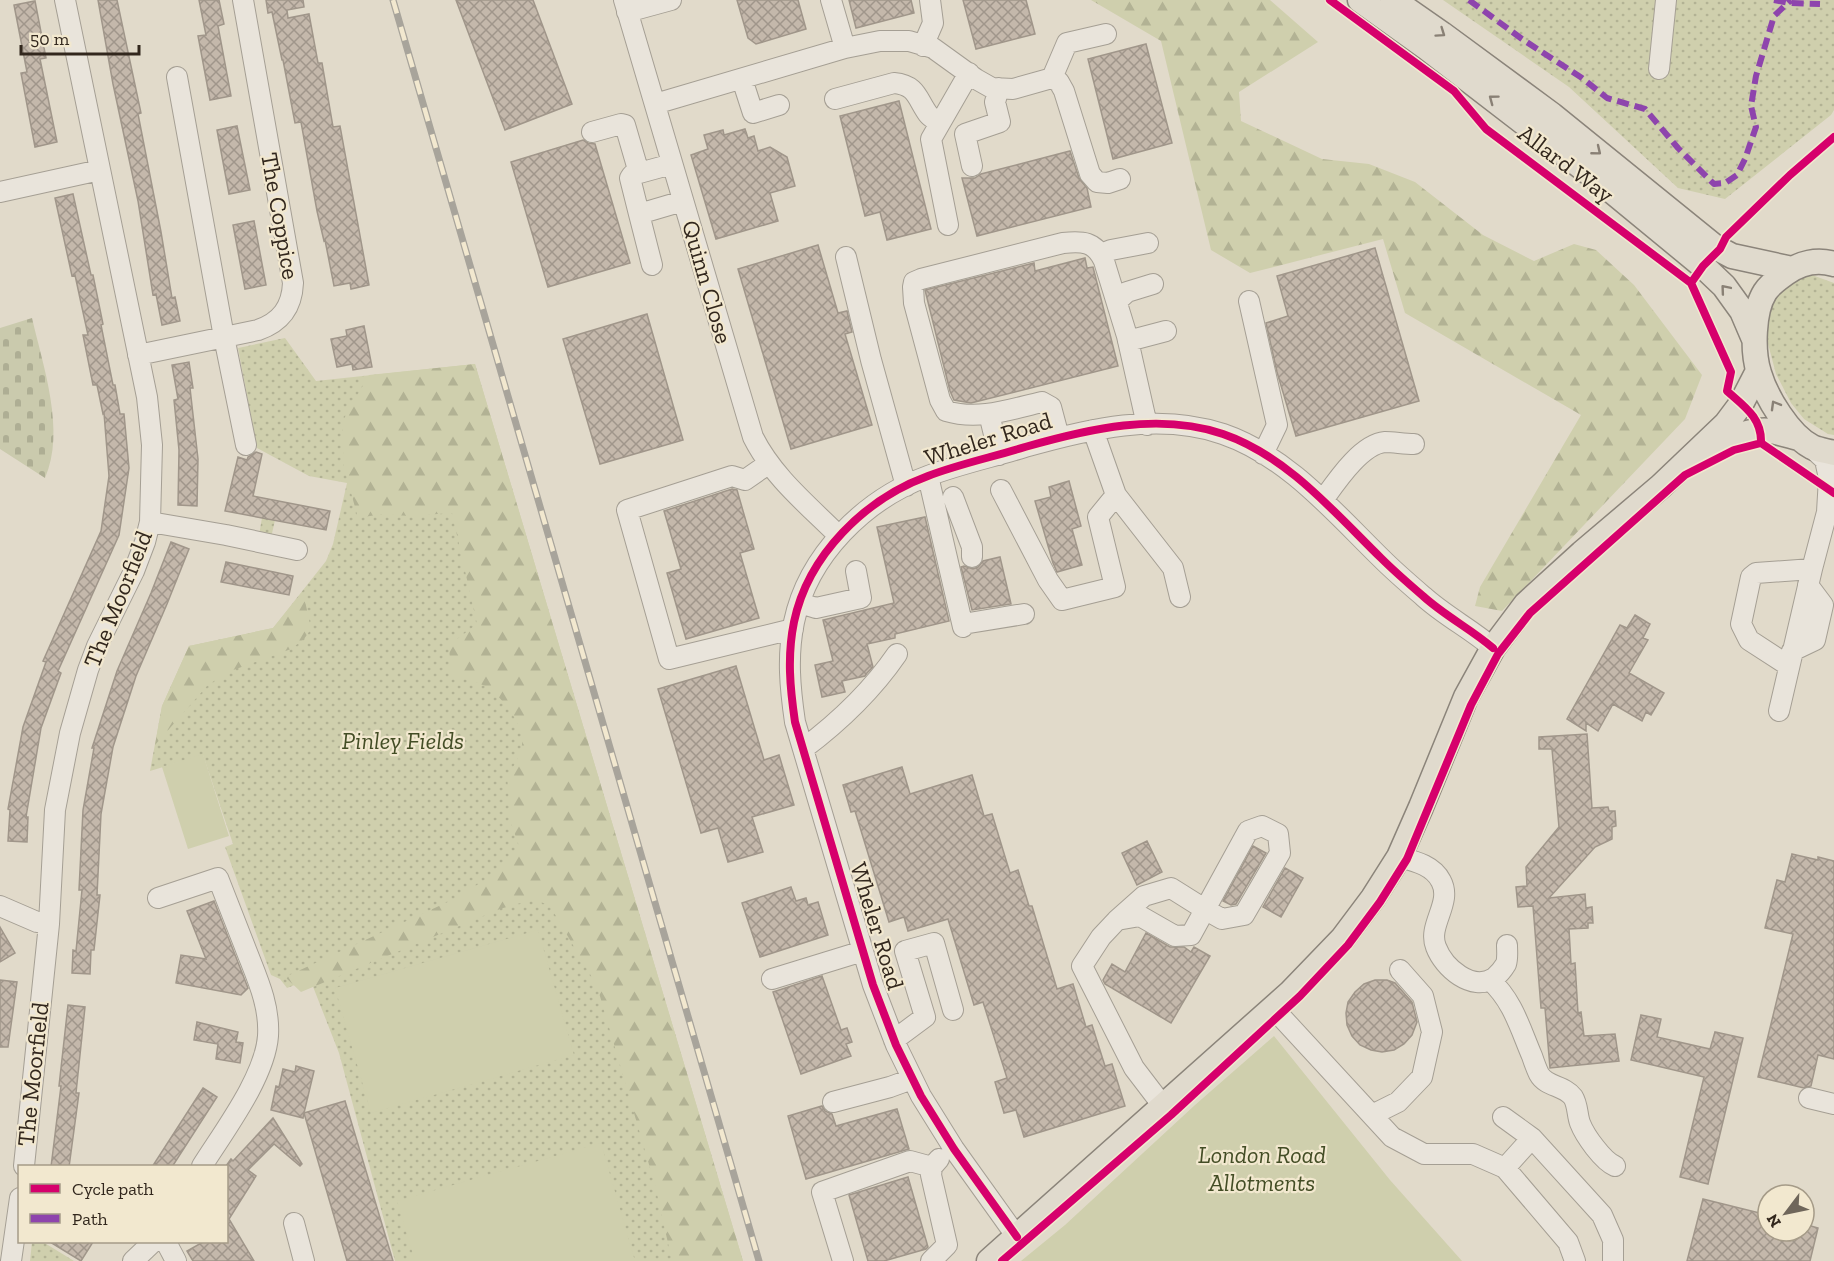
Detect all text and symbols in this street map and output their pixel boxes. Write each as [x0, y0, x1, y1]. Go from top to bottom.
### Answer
scale bar [21, 18, 140, 56]
one-way arrow [1435, 26, 1446, 37]
text: 50 m [30, 28, 70, 50]
one-way arrow [1489, 96, 1500, 107]
street label: Allard Way [1513, 118, 1621, 209]
one-way arrow [1590, 143, 1601, 154]
street label: The Coppice [255, 150, 306, 282]
street label: Quinn Close [676, 217, 739, 347]
one-way arrow [1722, 285, 1733, 296]
one-way arrow [1770, 401, 1782, 412]
street label: Wheler Road [921, 405, 1055, 472]
street label: The Moorfield [77, 526, 158, 671]
park label: Pinley Fields [342, 726, 464, 755]
street label: Wheler Road [844, 859, 911, 993]
street label: The Moorfield [11, 1000, 54, 1148]
park label: London Road Allotments [1198, 1140, 1326, 1197]
legend [18, 1165, 228, 1243]
text: Cycle path [72, 1178, 154, 1200]
north arrow [1756, 1183, 1816, 1243]
text: Path [72, 1208, 108, 1230]
text: N [1762, 1210, 1785, 1231]

